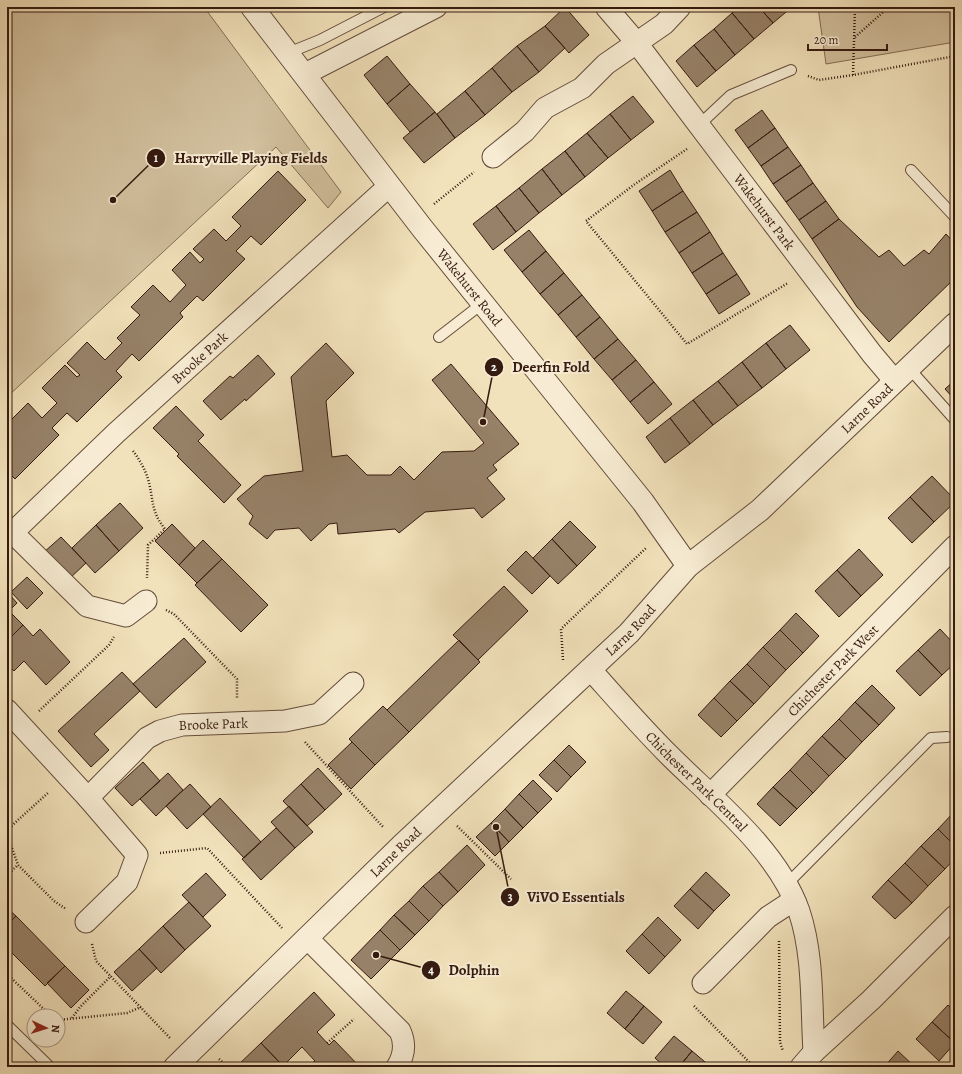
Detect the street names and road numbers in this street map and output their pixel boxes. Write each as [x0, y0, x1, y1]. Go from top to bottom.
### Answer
street label: Wakehurst Park [729, 169, 800, 254]
street label: Wakehurst Road [432, 244, 507, 330]
street label: Brooke Park [167, 327, 232, 388]
street label: Larne Road [837, 379, 897, 438]
street label: Larne Road [601, 600, 660, 660]
street label: Chichester Park West [783, 620, 883, 720]
street label: Brooke Park [178, 713, 248, 735]
street label: Chichester Park Central [641, 727, 752, 836]
street label: Larne Road [365, 822, 426, 881]

